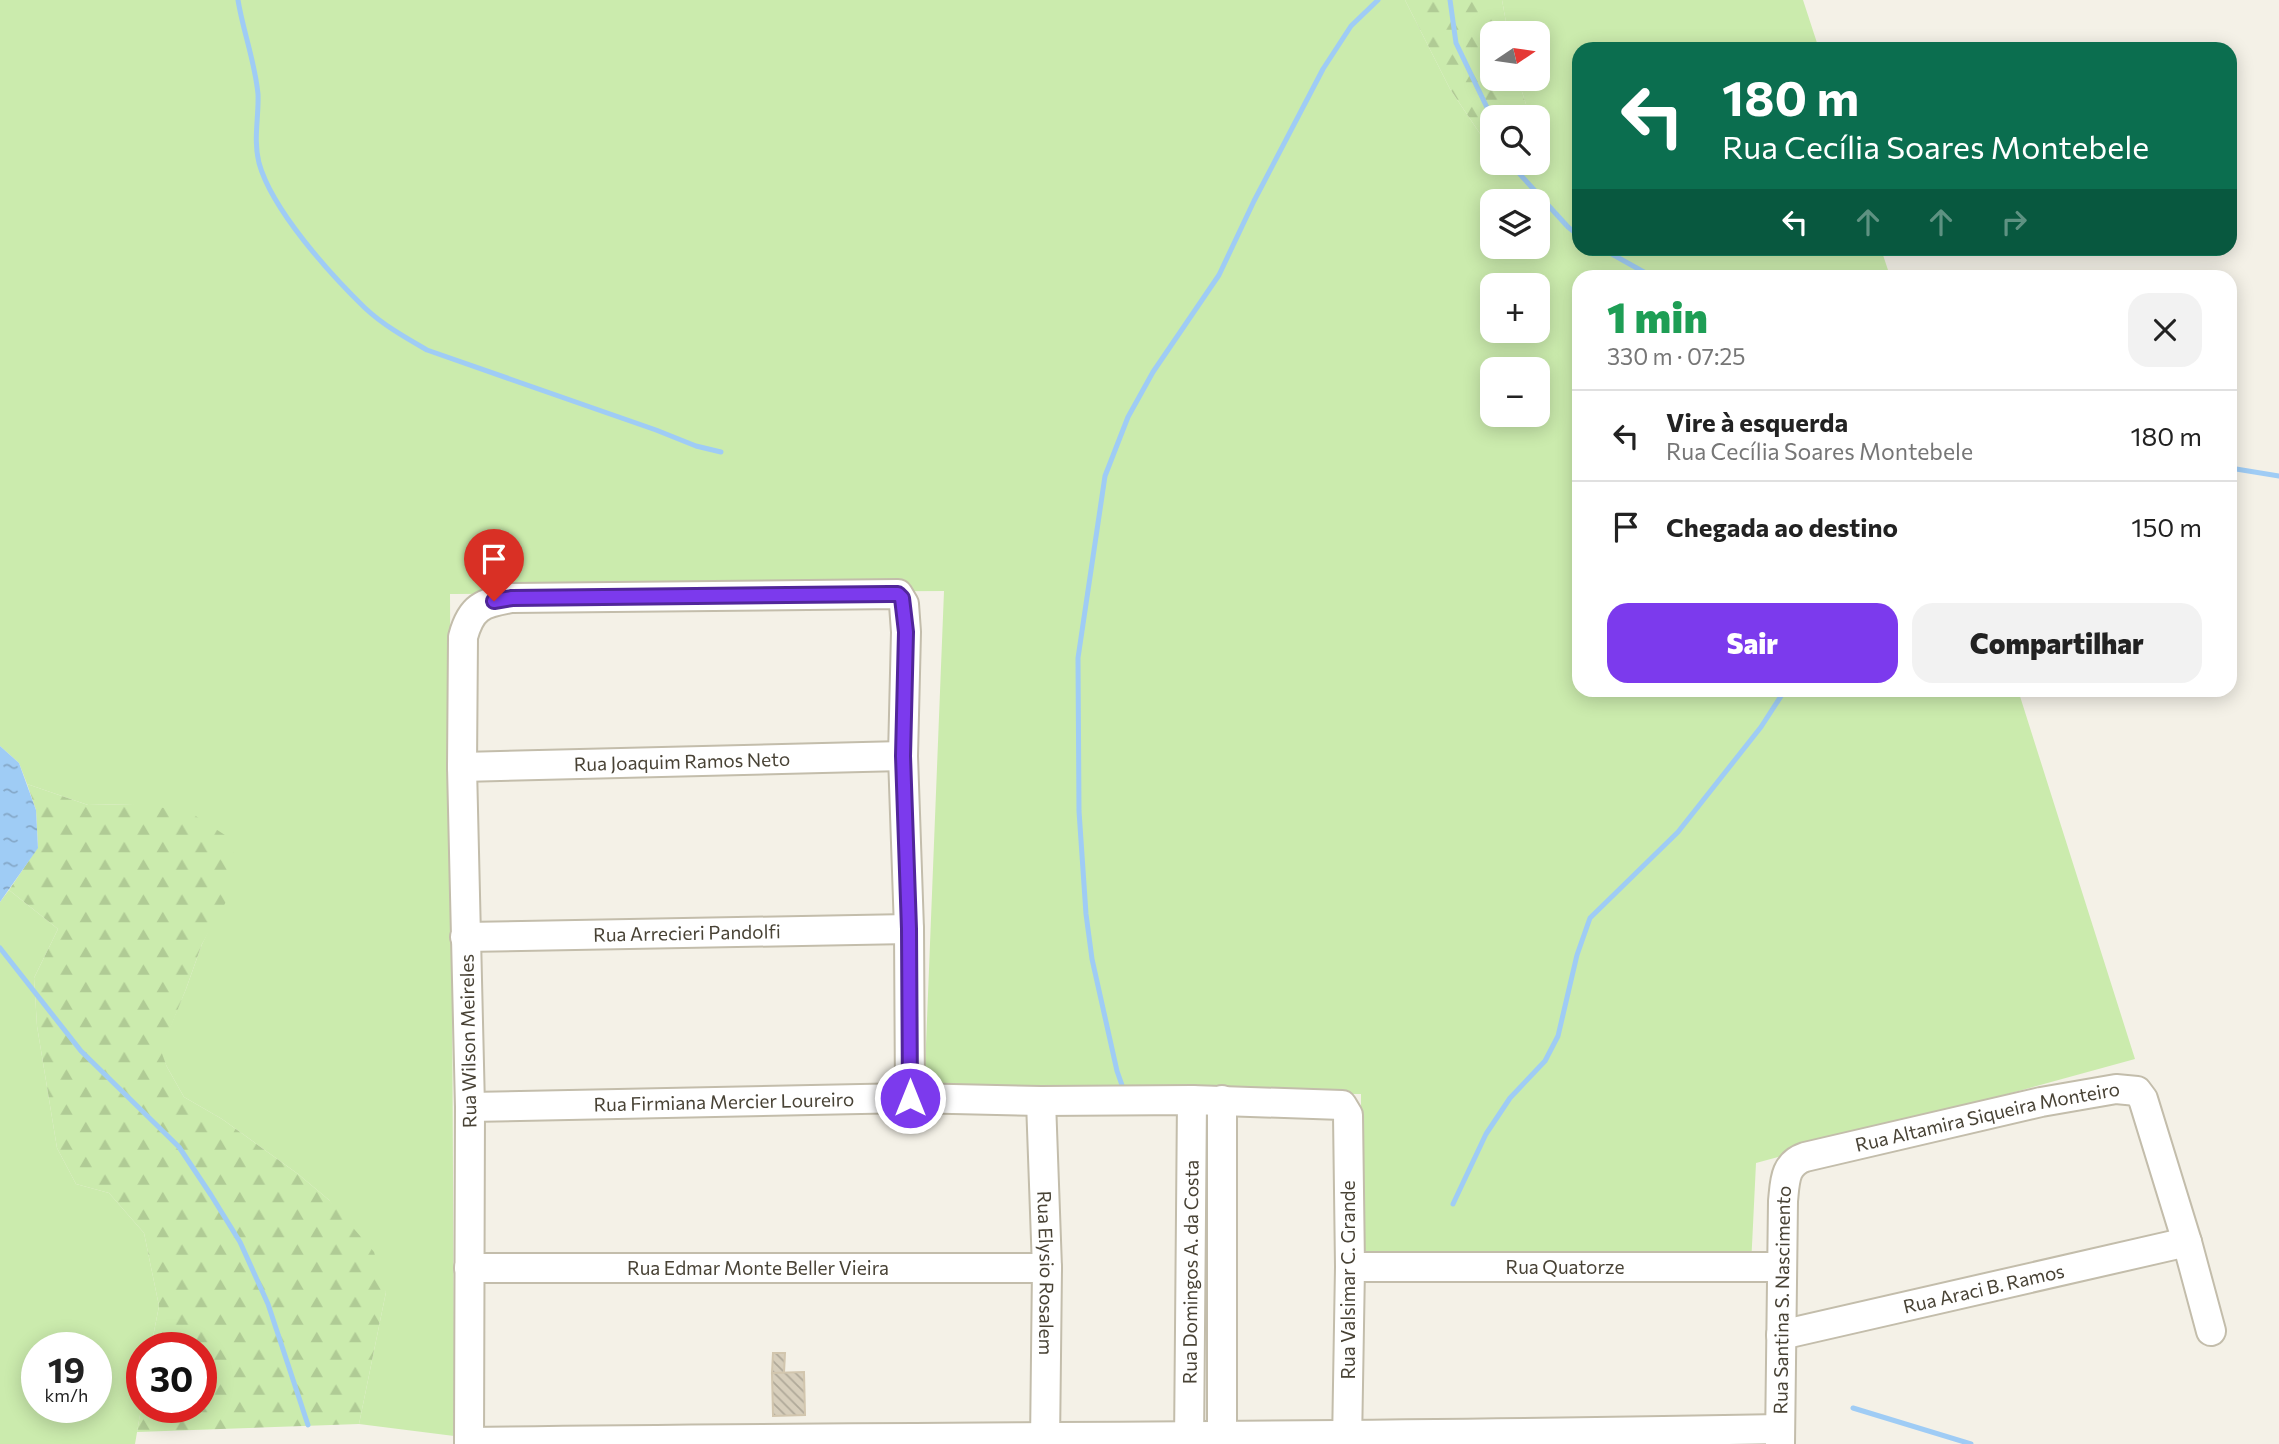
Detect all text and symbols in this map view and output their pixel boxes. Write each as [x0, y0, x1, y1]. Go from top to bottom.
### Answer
north arrow [1480, 21, 1550, 91]
map controls [1480, 21, 1550, 427]
text: 180 m [1722, 66, 1859, 126]
icon: left [1607, 70, 1698, 161]
button: search [1480, 105, 1550, 175]
text: Rua Cecília Soares Montebele [1722, 126, 2149, 166]
button: layers [1480, 189, 1550, 259]
icon: left [1776, 203, 1814, 241]
icon: ahead [1849, 203, 1887, 241]
icon: ahead [1922, 203, 1960, 241]
icon: right [1995, 203, 2033, 241]
button: + [1480, 273, 1550, 343]
text: 1 min [1607, 290, 1708, 342]
button: close [2128, 293, 2202, 367]
text: 330 m · 07:25 [1607, 342, 1745, 370]
button: − [1480, 357, 1550, 427]
text: Vire à esquerda [1666, 406, 1848, 437]
icon: left [1607, 417, 1645, 455]
text: 180 m [2130, 420, 2202, 451]
text: Rua Cecília Soares Montebele [1666, 437, 1973, 465]
icon: arrive [1607, 508, 1645, 546]
text: Chegada ao destino [1666, 511, 1898, 542]
text: 150 m [2131, 511, 2202, 542]
pin [464, 529, 524, 601]
icon: arrive [475, 540, 513, 578]
button: Sair [1607, 603, 1898, 683]
button: Compartilhar [1912, 603, 2202, 683]
street label: Rua Joaquim Ramos Neto [573, 747, 790, 775]
street label: Rua Arrecieri Pandolfi [593, 919, 781, 946]
street label: Rua Wilson Meireles [454, 954, 481, 1128]
position arrow [873, 1061, 947, 1135]
street label: Rua Altamira Siqueira Monteiro [1853, 1077, 2122, 1156]
street label: Rua Firmiana Mercier Loureiro [593, 1087, 855, 1115]
street label: Rua Domingos A. da Costa [1178, 1160, 1202, 1384]
street label: Rua Valsimar C. Grande [1336, 1180, 1359, 1380]
street label: Rua Santina S. Nascimento [1768, 1184, 1795, 1415]
street label: Rua Elysio Rosalem [1033, 1190, 1059, 1355]
street label: Rua Quatorze [1506, 1255, 1625, 1278]
street label: Rua Edmar Monte Beller Vieira [627, 1256, 889, 1279]
street label: Rua Araci B. Ramos [1901, 1258, 2066, 1318]
speed limit sign: 30 [126, 1332, 217, 1423]
text: 19 [48, 1347, 85, 1390]
text: km/h [45, 1384, 88, 1406]

